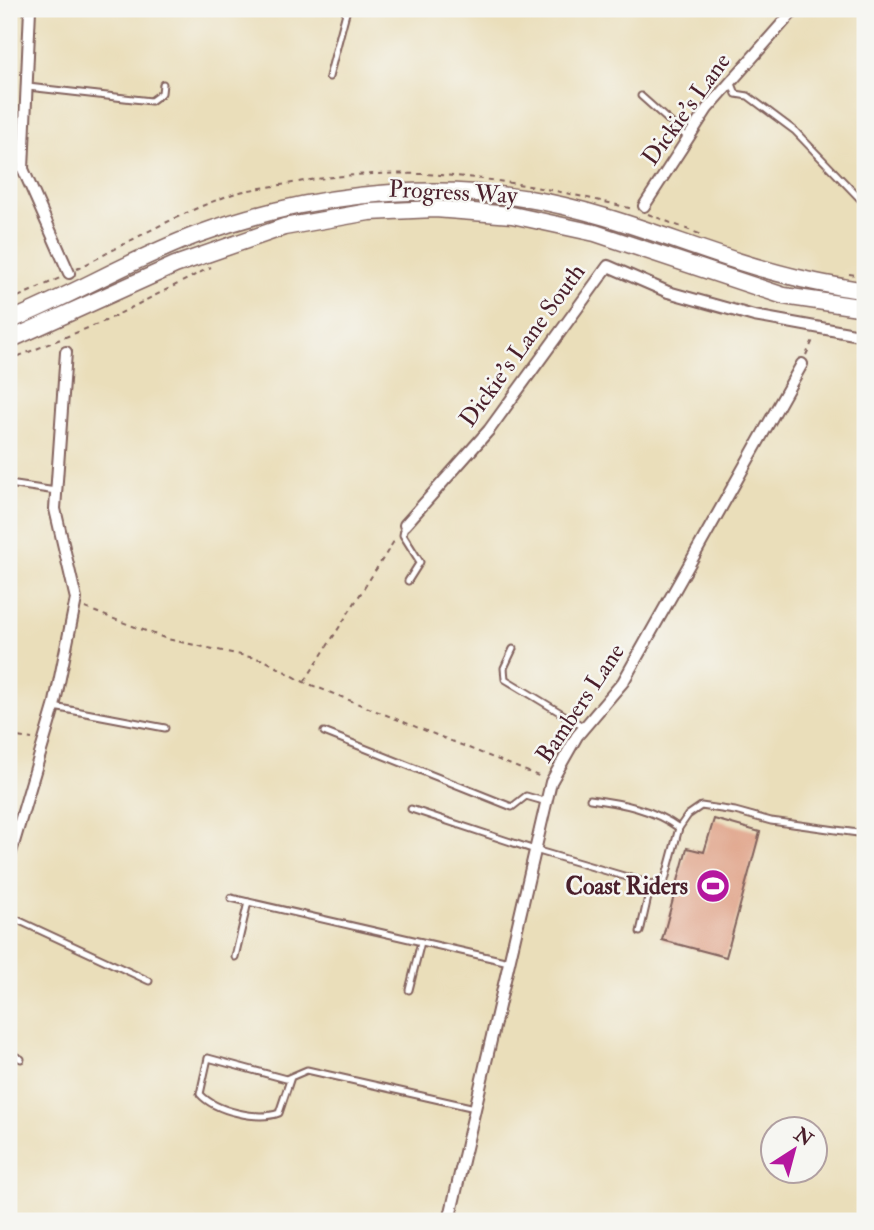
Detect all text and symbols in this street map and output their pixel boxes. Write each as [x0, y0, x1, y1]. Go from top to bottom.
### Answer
street label: Dickie's Lane [635, 47, 738, 172]
street label: Progress Way [388, 174, 519, 211]
street label: Dickie's Lane South [453, 257, 592, 433]
street label: Bambers Lane [529, 637, 632, 769]
sports icon: Coast Riders [694, 867, 732, 905]
place label: Coast Riders [565, 871, 688, 902]
north arrow [758, 1114, 828, 1184]
text: N [789, 1122, 818, 1152]

